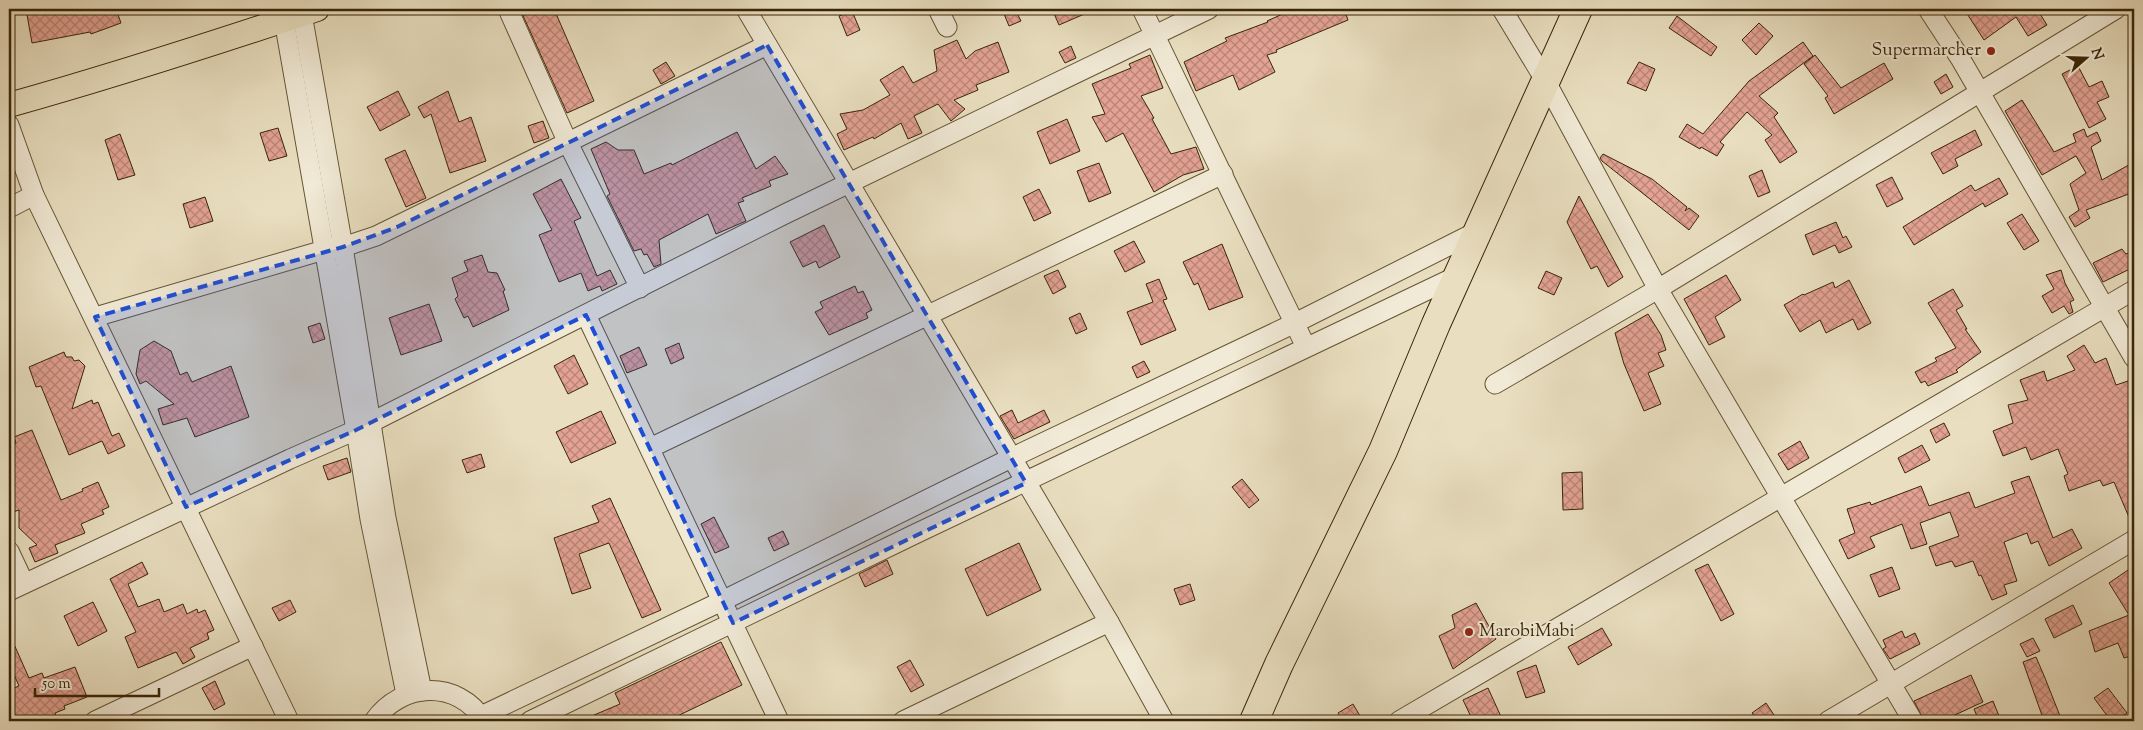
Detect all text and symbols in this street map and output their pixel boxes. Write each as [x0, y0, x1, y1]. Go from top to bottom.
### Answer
north arrow [2060, 32, 2110, 82]
place label: Supermarcher [1872, 38, 1981, 64]
marker: Supermarcher [1985, 45, 1997, 57]
text: N [2085, 46, 2108, 63]
place label: MarobiMabi [1479, 619, 1575, 645]
marker: MarobiMabi [1463, 626, 1475, 638]
scale bar [35, 665, 159, 697]
text: 50 m [41, 674, 71, 695]

